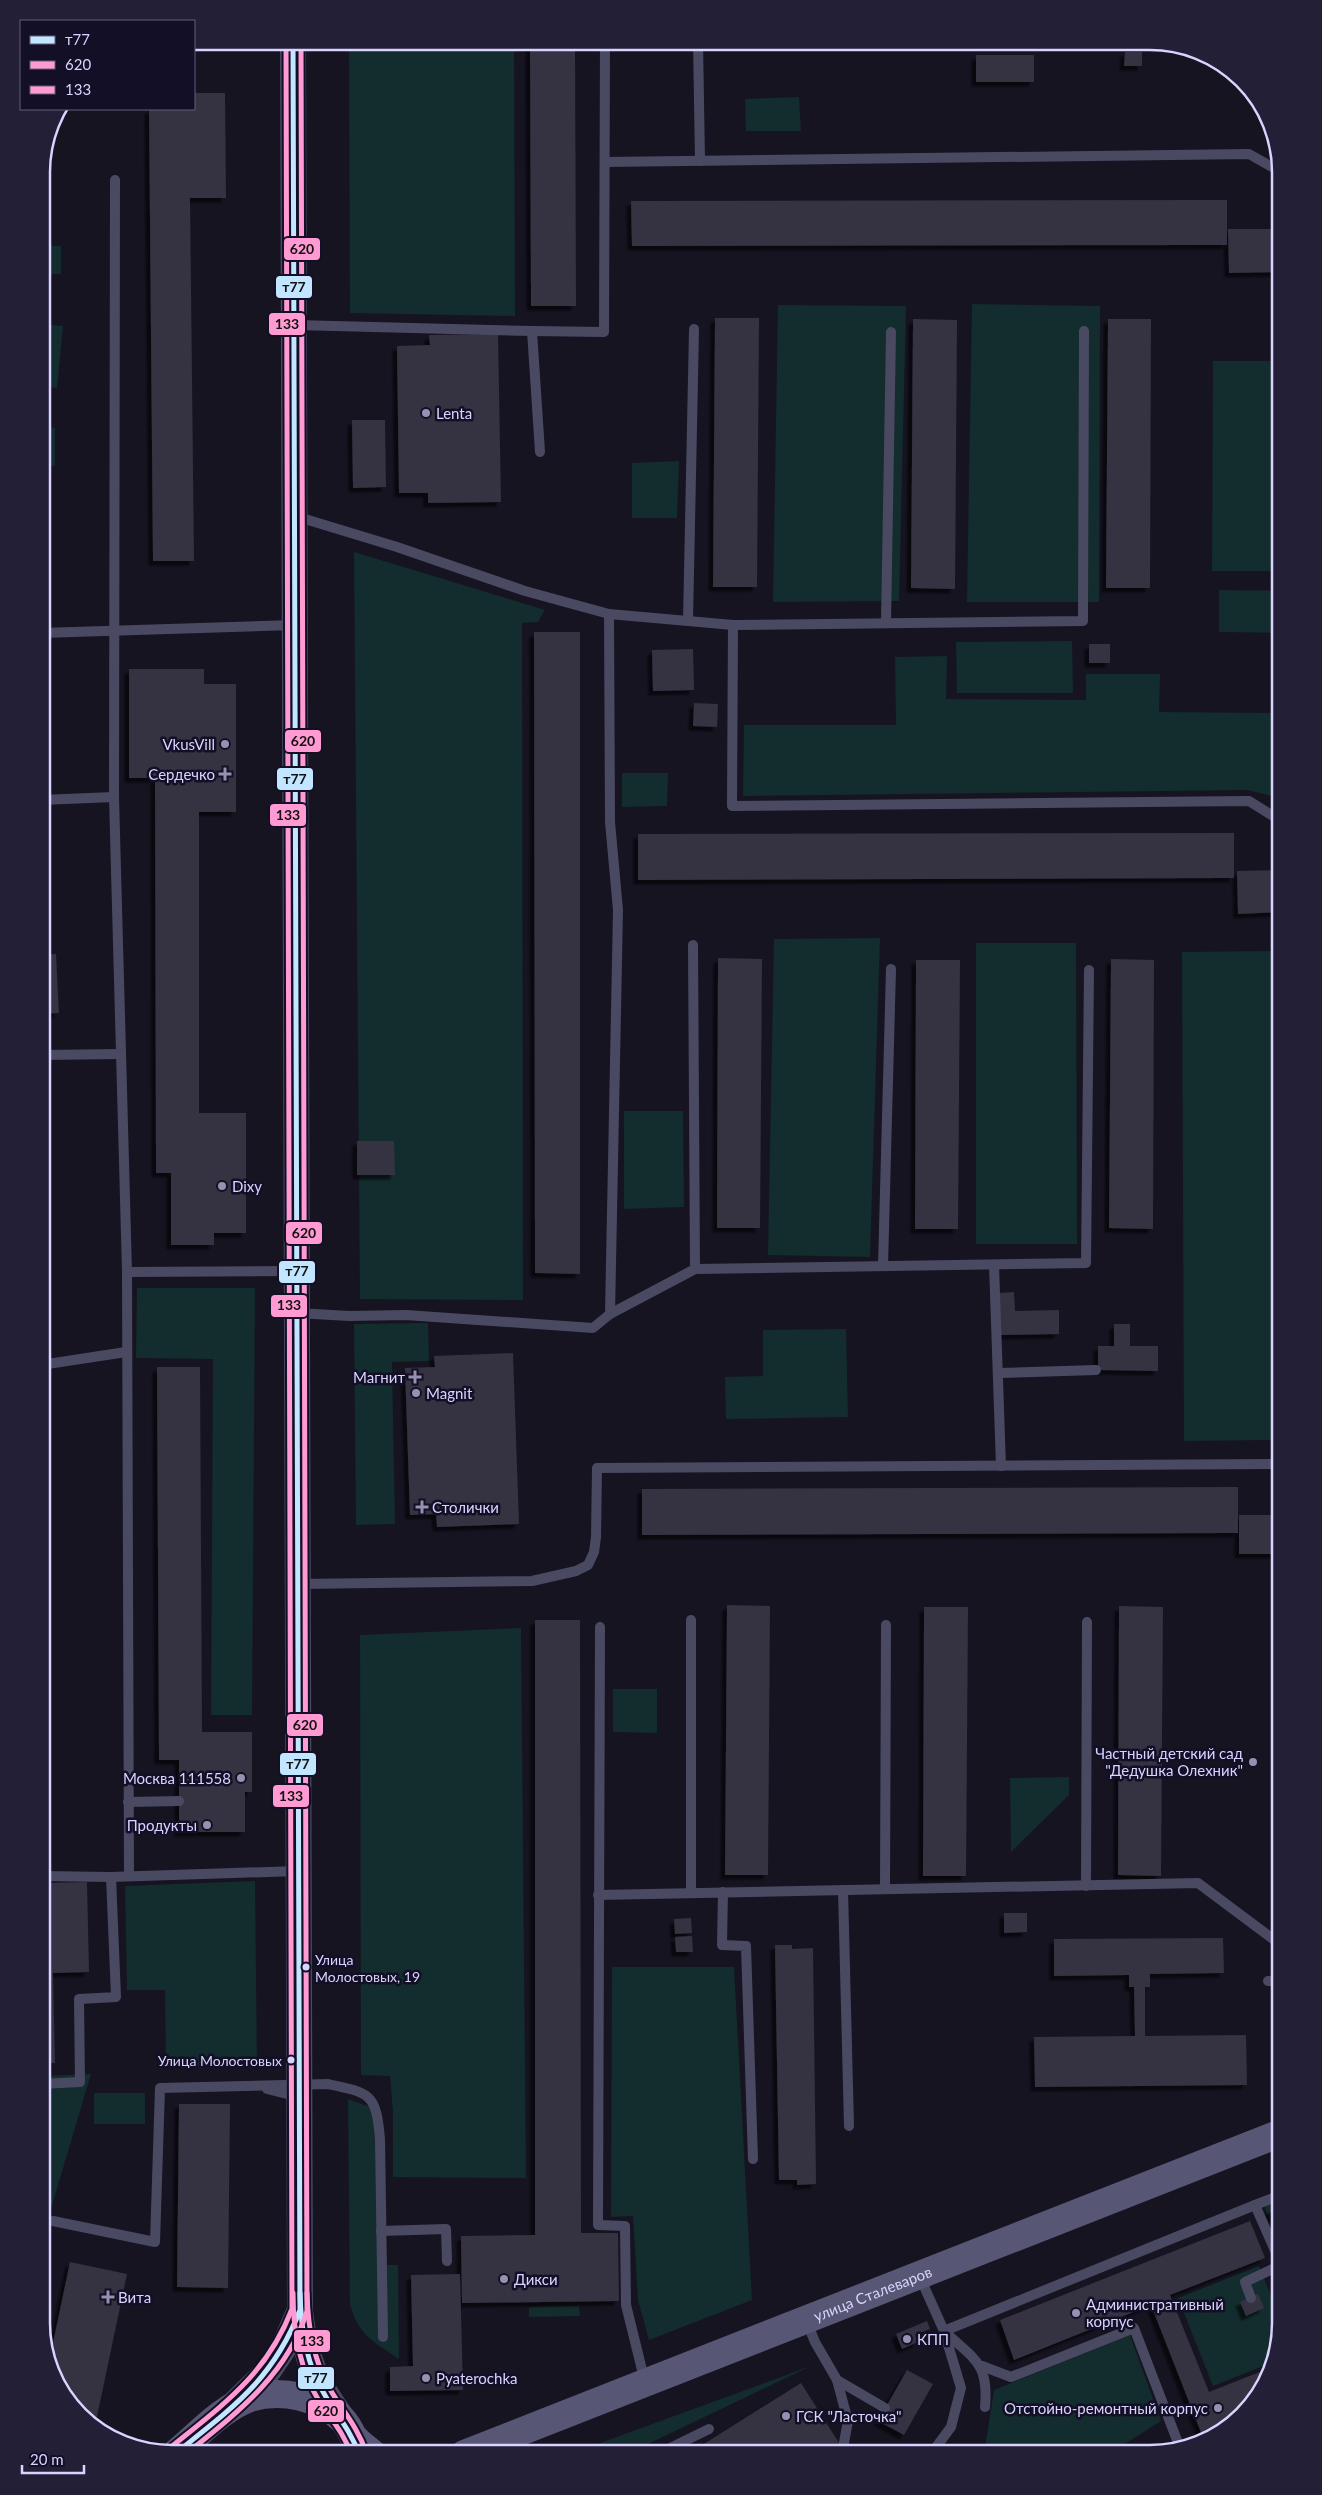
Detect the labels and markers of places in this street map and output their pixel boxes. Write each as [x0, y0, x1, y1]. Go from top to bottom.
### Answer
place label: Lenta [436, 404, 472, 422]
marker: Lenta [420, 407, 432, 419]
place label: VkusVill [162, 735, 215, 753]
marker: VkusVill [219, 738, 231, 750]
place label: Сердечко [148, 765, 215, 783]
marker: Сердечко [219, 768, 231, 780]
place label: Dixy [232, 1177, 262, 1195]
marker: Dixy [216, 1180, 228, 1192]
place label: Магнит [353, 1368, 405, 1386]
marker: Магнит [409, 1371, 421, 1383]
place label: Magnit [426, 1384, 473, 1402]
marker: Magnit [410, 1387, 422, 1399]
place label: Столички [432, 1498, 499, 1516]
marker: Столички [416, 1501, 428, 1513]
place label: Частный детский сад "Дедушка Олехник" [1095, 1744, 1243, 1779]
marker: Частный детский сад "Дедушка Олехник" [1247, 1756, 1259, 1768]
place label: Москва 111558 [123, 1769, 231, 1787]
marker: Москва 111558 [235, 1772, 247, 1784]
place label: Продукты [127, 1816, 197, 1834]
marker: Продукты [201, 1819, 213, 1831]
place label: Улица Молостовых, 19 [315, 1951, 420, 1985]
marker: Улица Молостовых, 19 [301, 1962, 311, 1972]
place label: Улица Молостовых [158, 2052, 282, 2069]
marker: Улица Молостовых [286, 2055, 296, 2065]
place label: Дикси [514, 2270, 558, 2288]
marker: Дикси [498, 2273, 510, 2285]
place label: Вита [118, 2288, 151, 2306]
marker: Вита [102, 2291, 114, 2303]
place label: Административный корпус [1086, 2295, 1224, 2330]
marker: Административный корпус [1070, 2307, 1082, 2319]
place label: КПП [917, 2330, 949, 2348]
marker: КПП [901, 2333, 913, 2345]
place label: Pyaterochka [436, 2369, 517, 2387]
marker: Pyaterochka [420, 2372, 432, 2384]
place label: Отстойно-ремонтный корпус [1004, 2399, 1208, 2417]
marker: Отстойно-ремонтный корпус [1212, 2402, 1224, 2414]
place label: ГСК "Ласточка" [796, 2407, 902, 2425]
marker: ГСК "Ласточка" [780, 2410, 792, 2422]

